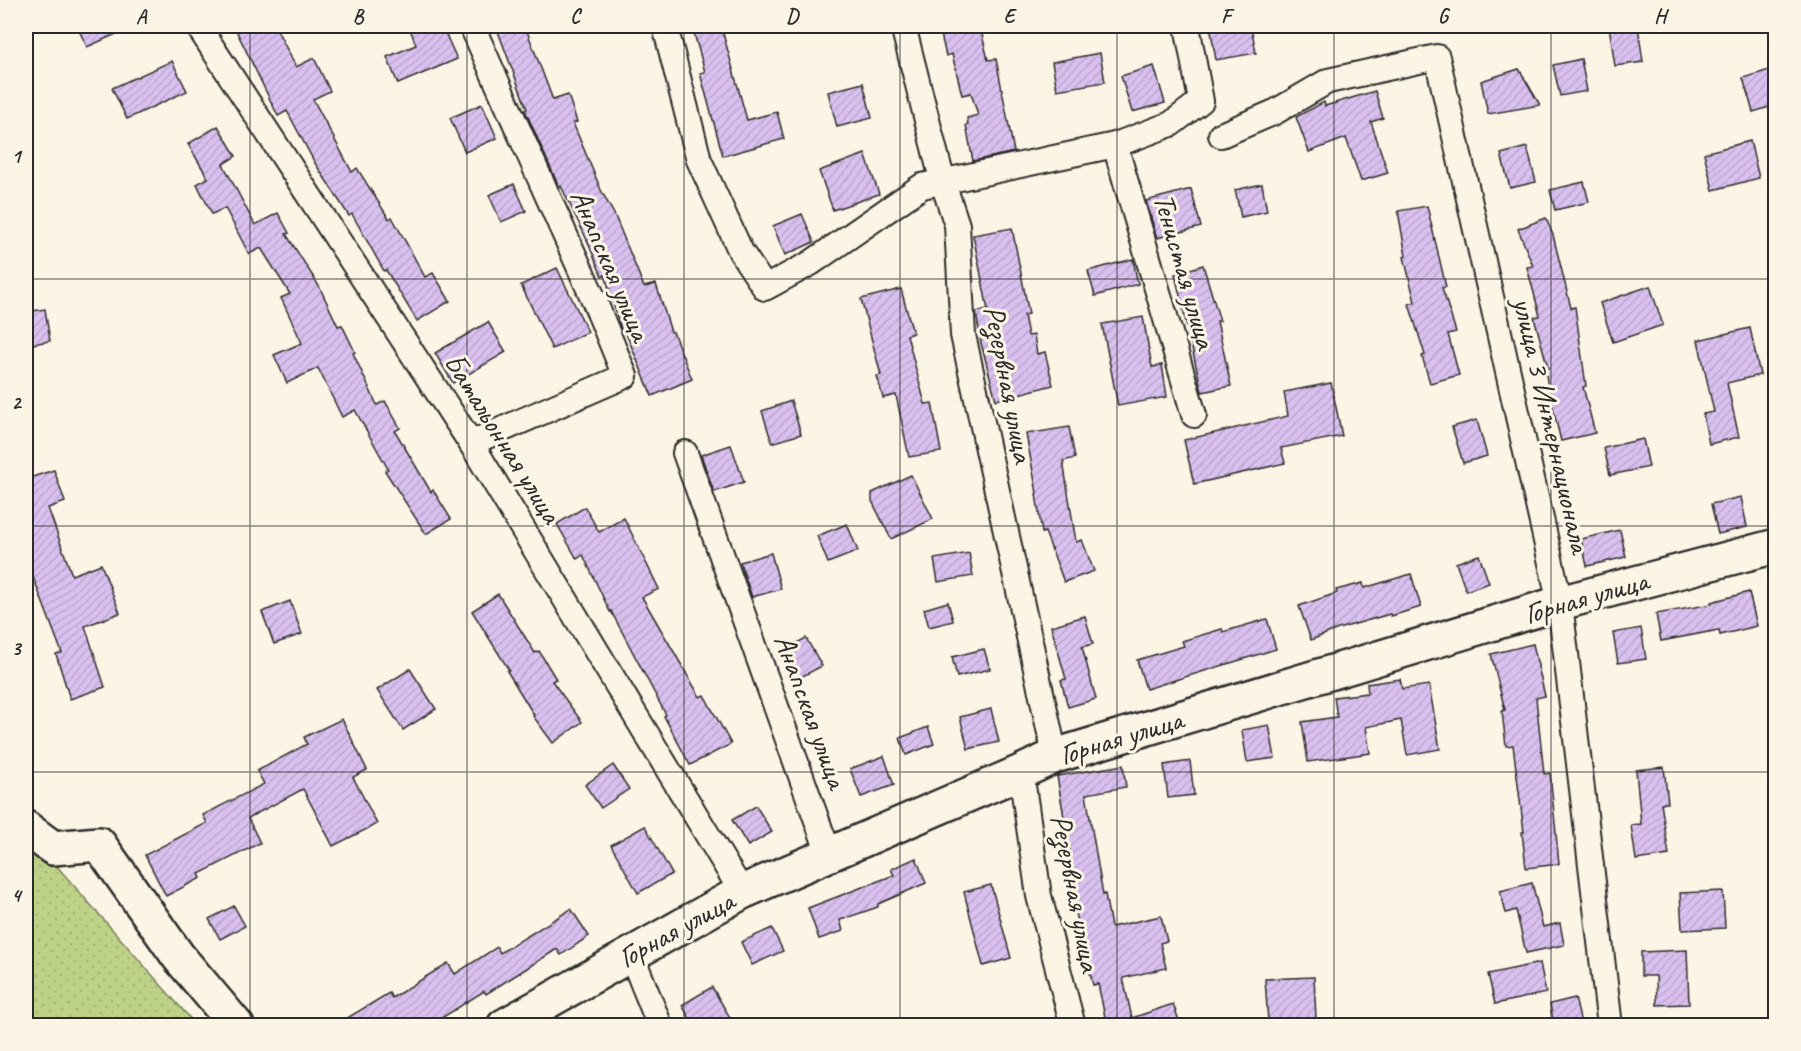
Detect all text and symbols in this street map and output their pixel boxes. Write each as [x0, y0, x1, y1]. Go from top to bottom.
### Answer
text: A [136, 4, 148, 29]
text: B [353, 4, 365, 29]
text: C [570, 4, 582, 29]
text: D [786, 4, 800, 29]
text: E [1004, 4, 1018, 29]
text: F [1221, 4, 1235, 29]
text: G [1438, 4, 1451, 29]
text: H [1654, 4, 1669, 29]
text: 1 [12, 144, 23, 169]
street label: Анапская улица [562, 183, 661, 349]
street label: Тенистая улица [1145, 189, 1226, 355]
street label: улица 3 Интернационала [1504, 292, 1600, 559]
street label: Резервная улица [975, 302, 1043, 468]
street label: Батальонная улица [435, 346, 572, 532]
text: 2 [12, 390, 23, 415]
street label: Горная улица [1520, 561, 1655, 633]
street label: Анапская улица [766, 629, 857, 796]
text: 3 [12, 636, 23, 661]
street label: Горная улица [1055, 699, 1190, 774]
street label: Резервная улица [1042, 811, 1110, 977]
street label: Горная улица [611, 880, 743, 976]
text: 4 [12, 883, 24, 908]

